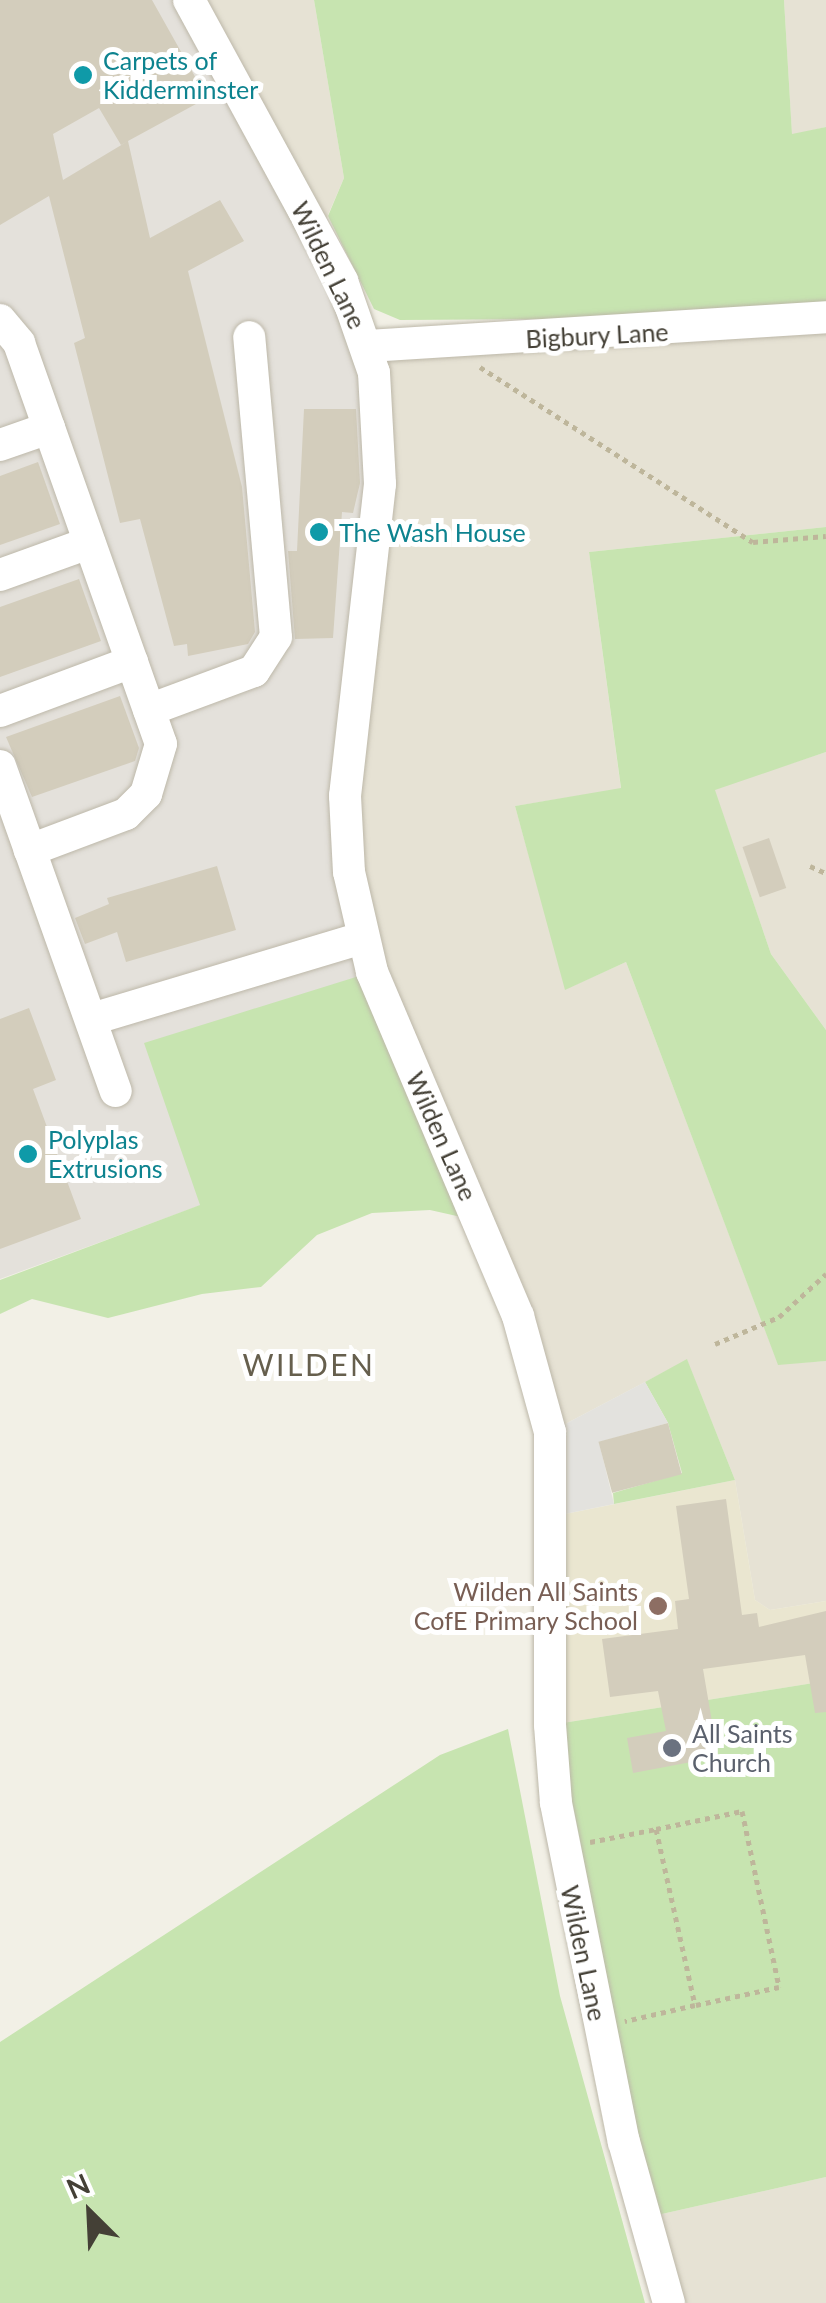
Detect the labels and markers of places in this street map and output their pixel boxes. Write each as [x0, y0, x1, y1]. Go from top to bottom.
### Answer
place label: Carpets of Kidderminster [103, 46, 258, 105]
marker: Carpets of Kidderminster [72, 64, 94, 86]
place label: The Wash House [339, 517, 526, 547]
marker: The Wash House [308, 521, 330, 543]
place label: Polyplas Extrusions [48, 1125, 163, 1184]
marker: Polyplas Extrusions [17, 1143, 39, 1165]
place label: Wilden All Saints CofE Primary School [413, 1577, 638, 1636]
marker: Wilden All Saints CofE Primary School [647, 1595, 669, 1617]
place label: All Saints Church [692, 1719, 792, 1778]
marker: All Saints Church [661, 1737, 683, 1759]

